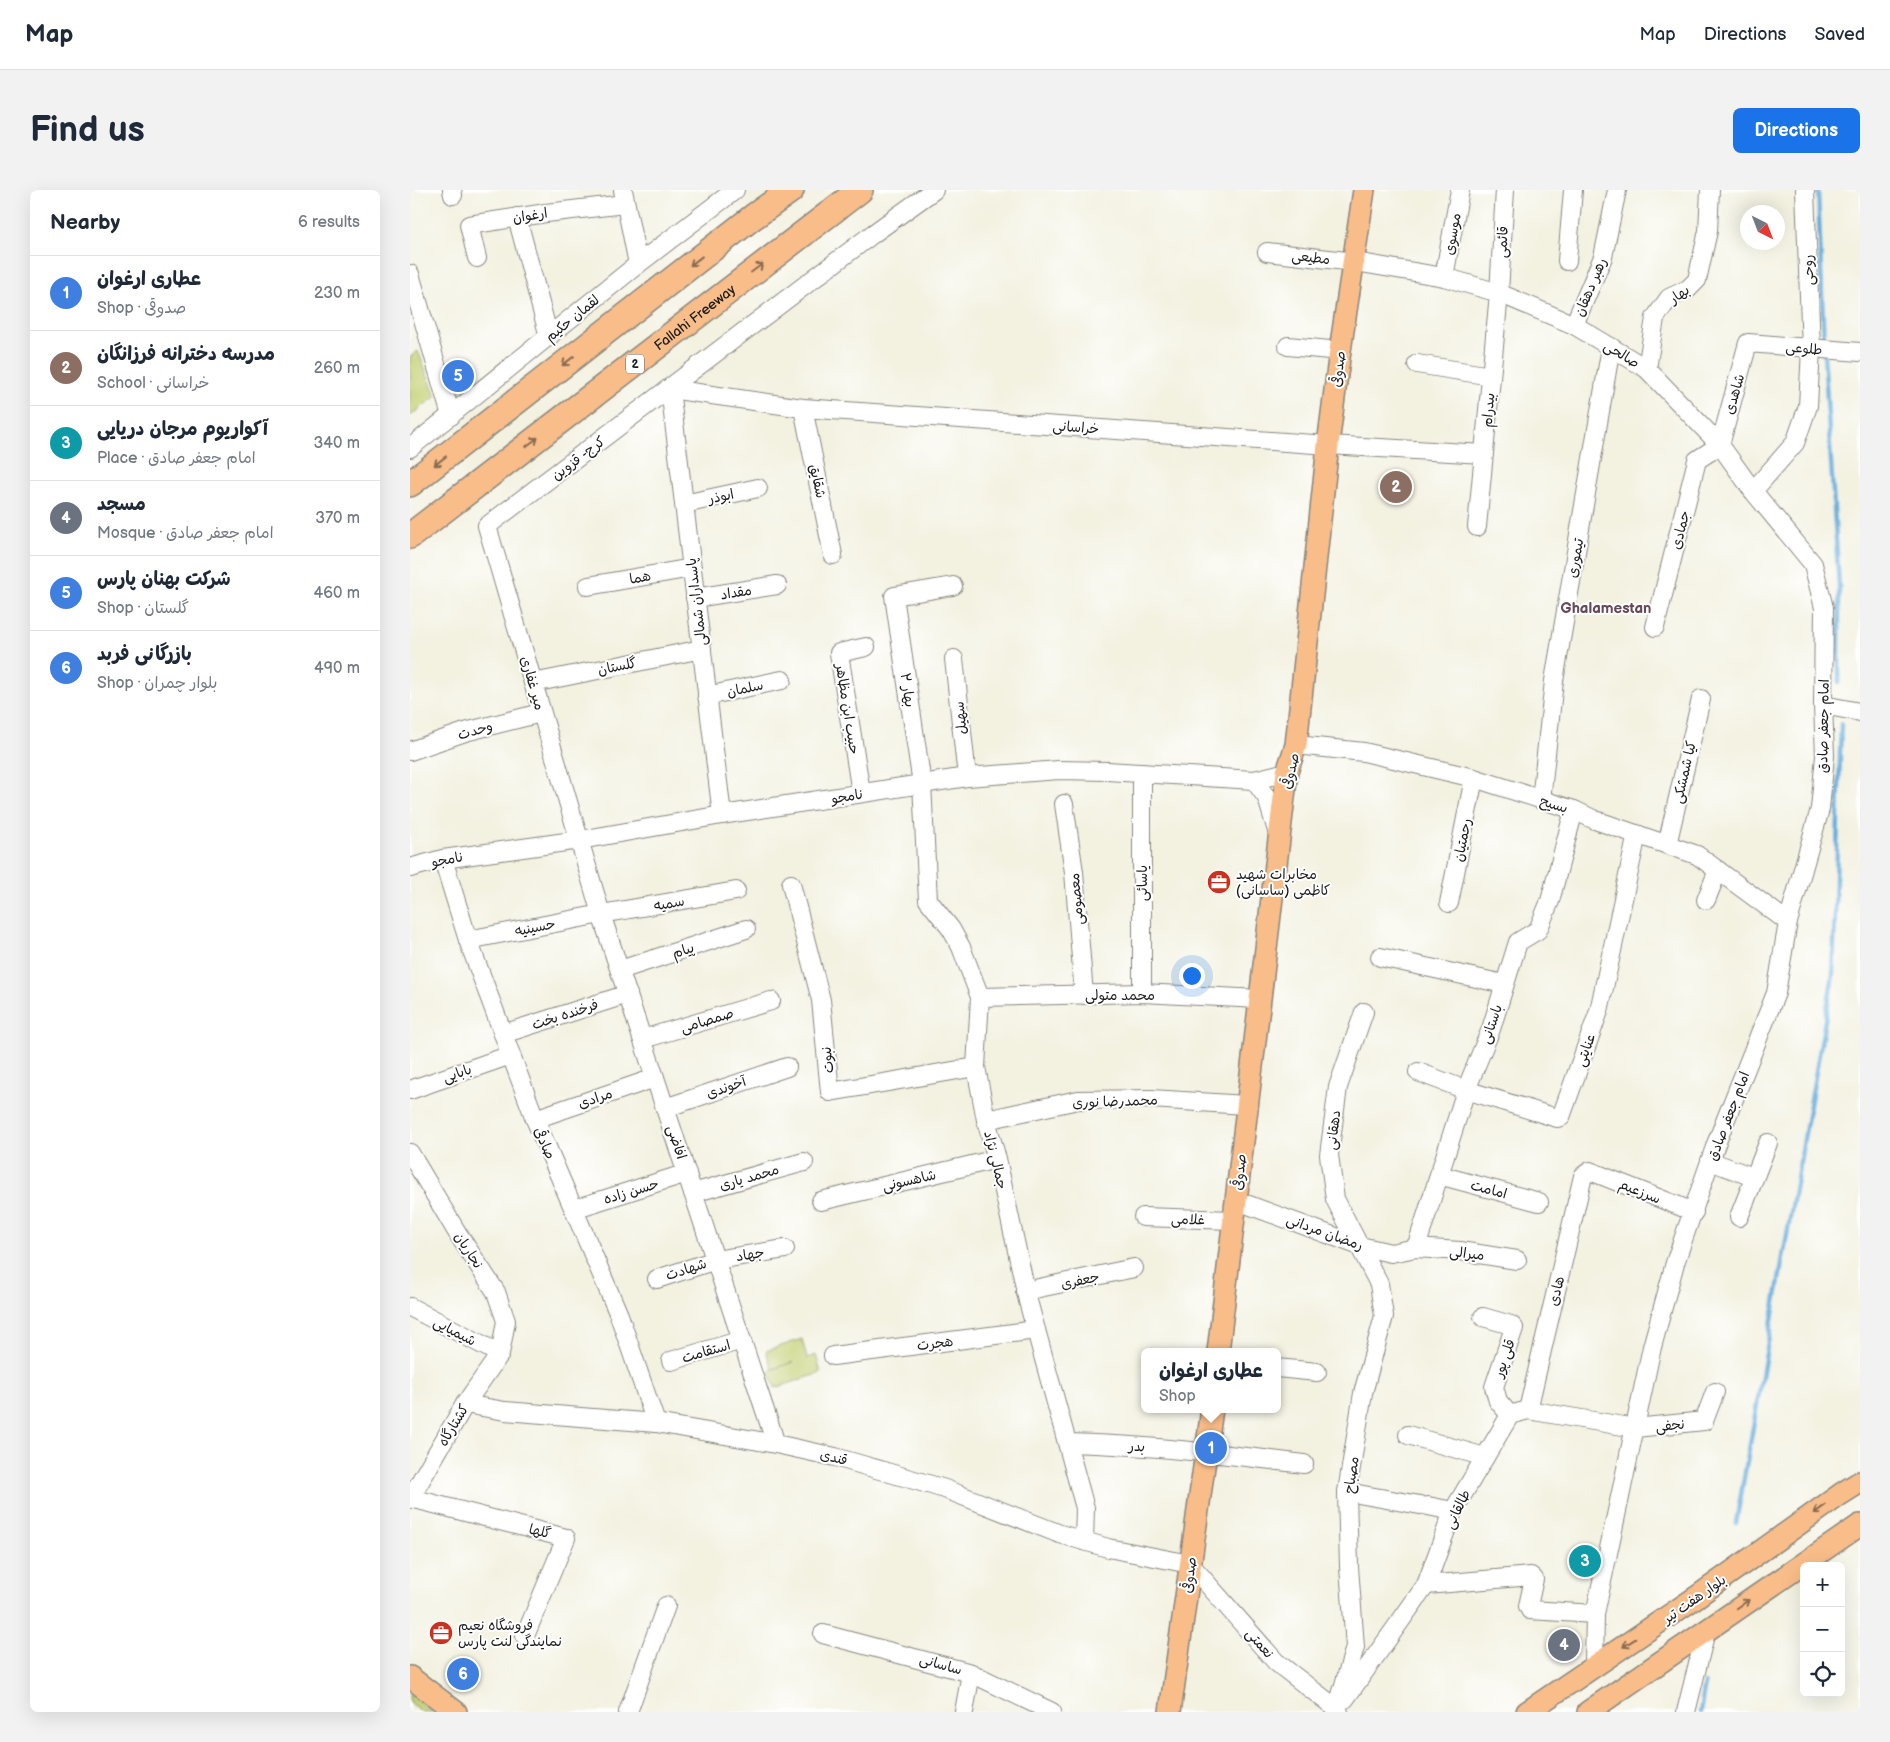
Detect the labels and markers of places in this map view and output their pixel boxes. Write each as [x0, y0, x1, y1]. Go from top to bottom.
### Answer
pin: 5 [442, 357, 474, 395]
pin: 2 [1380, 468, 1412, 506]
place label: مخابرات شهید کاظمی (ساسانی) [1236, 866, 1330, 899]
office icon: مخابرات شهید کاظمی (ساسانی) [1206, 869, 1232, 895]
pin: 1 [1195, 1429, 1227, 1467]
pin: 3 [1569, 1542, 1601, 1580]
place label: فروشگاه نعیم نمایندگی لنت پارس [458, 1617, 562, 1651]
office icon: فروشگاه نعیم نمایندگی لنت پارس [428, 1620, 454, 1646]
pin: 4 [1548, 1626, 1580, 1664]
pin: 6 [447, 1655, 479, 1693]

